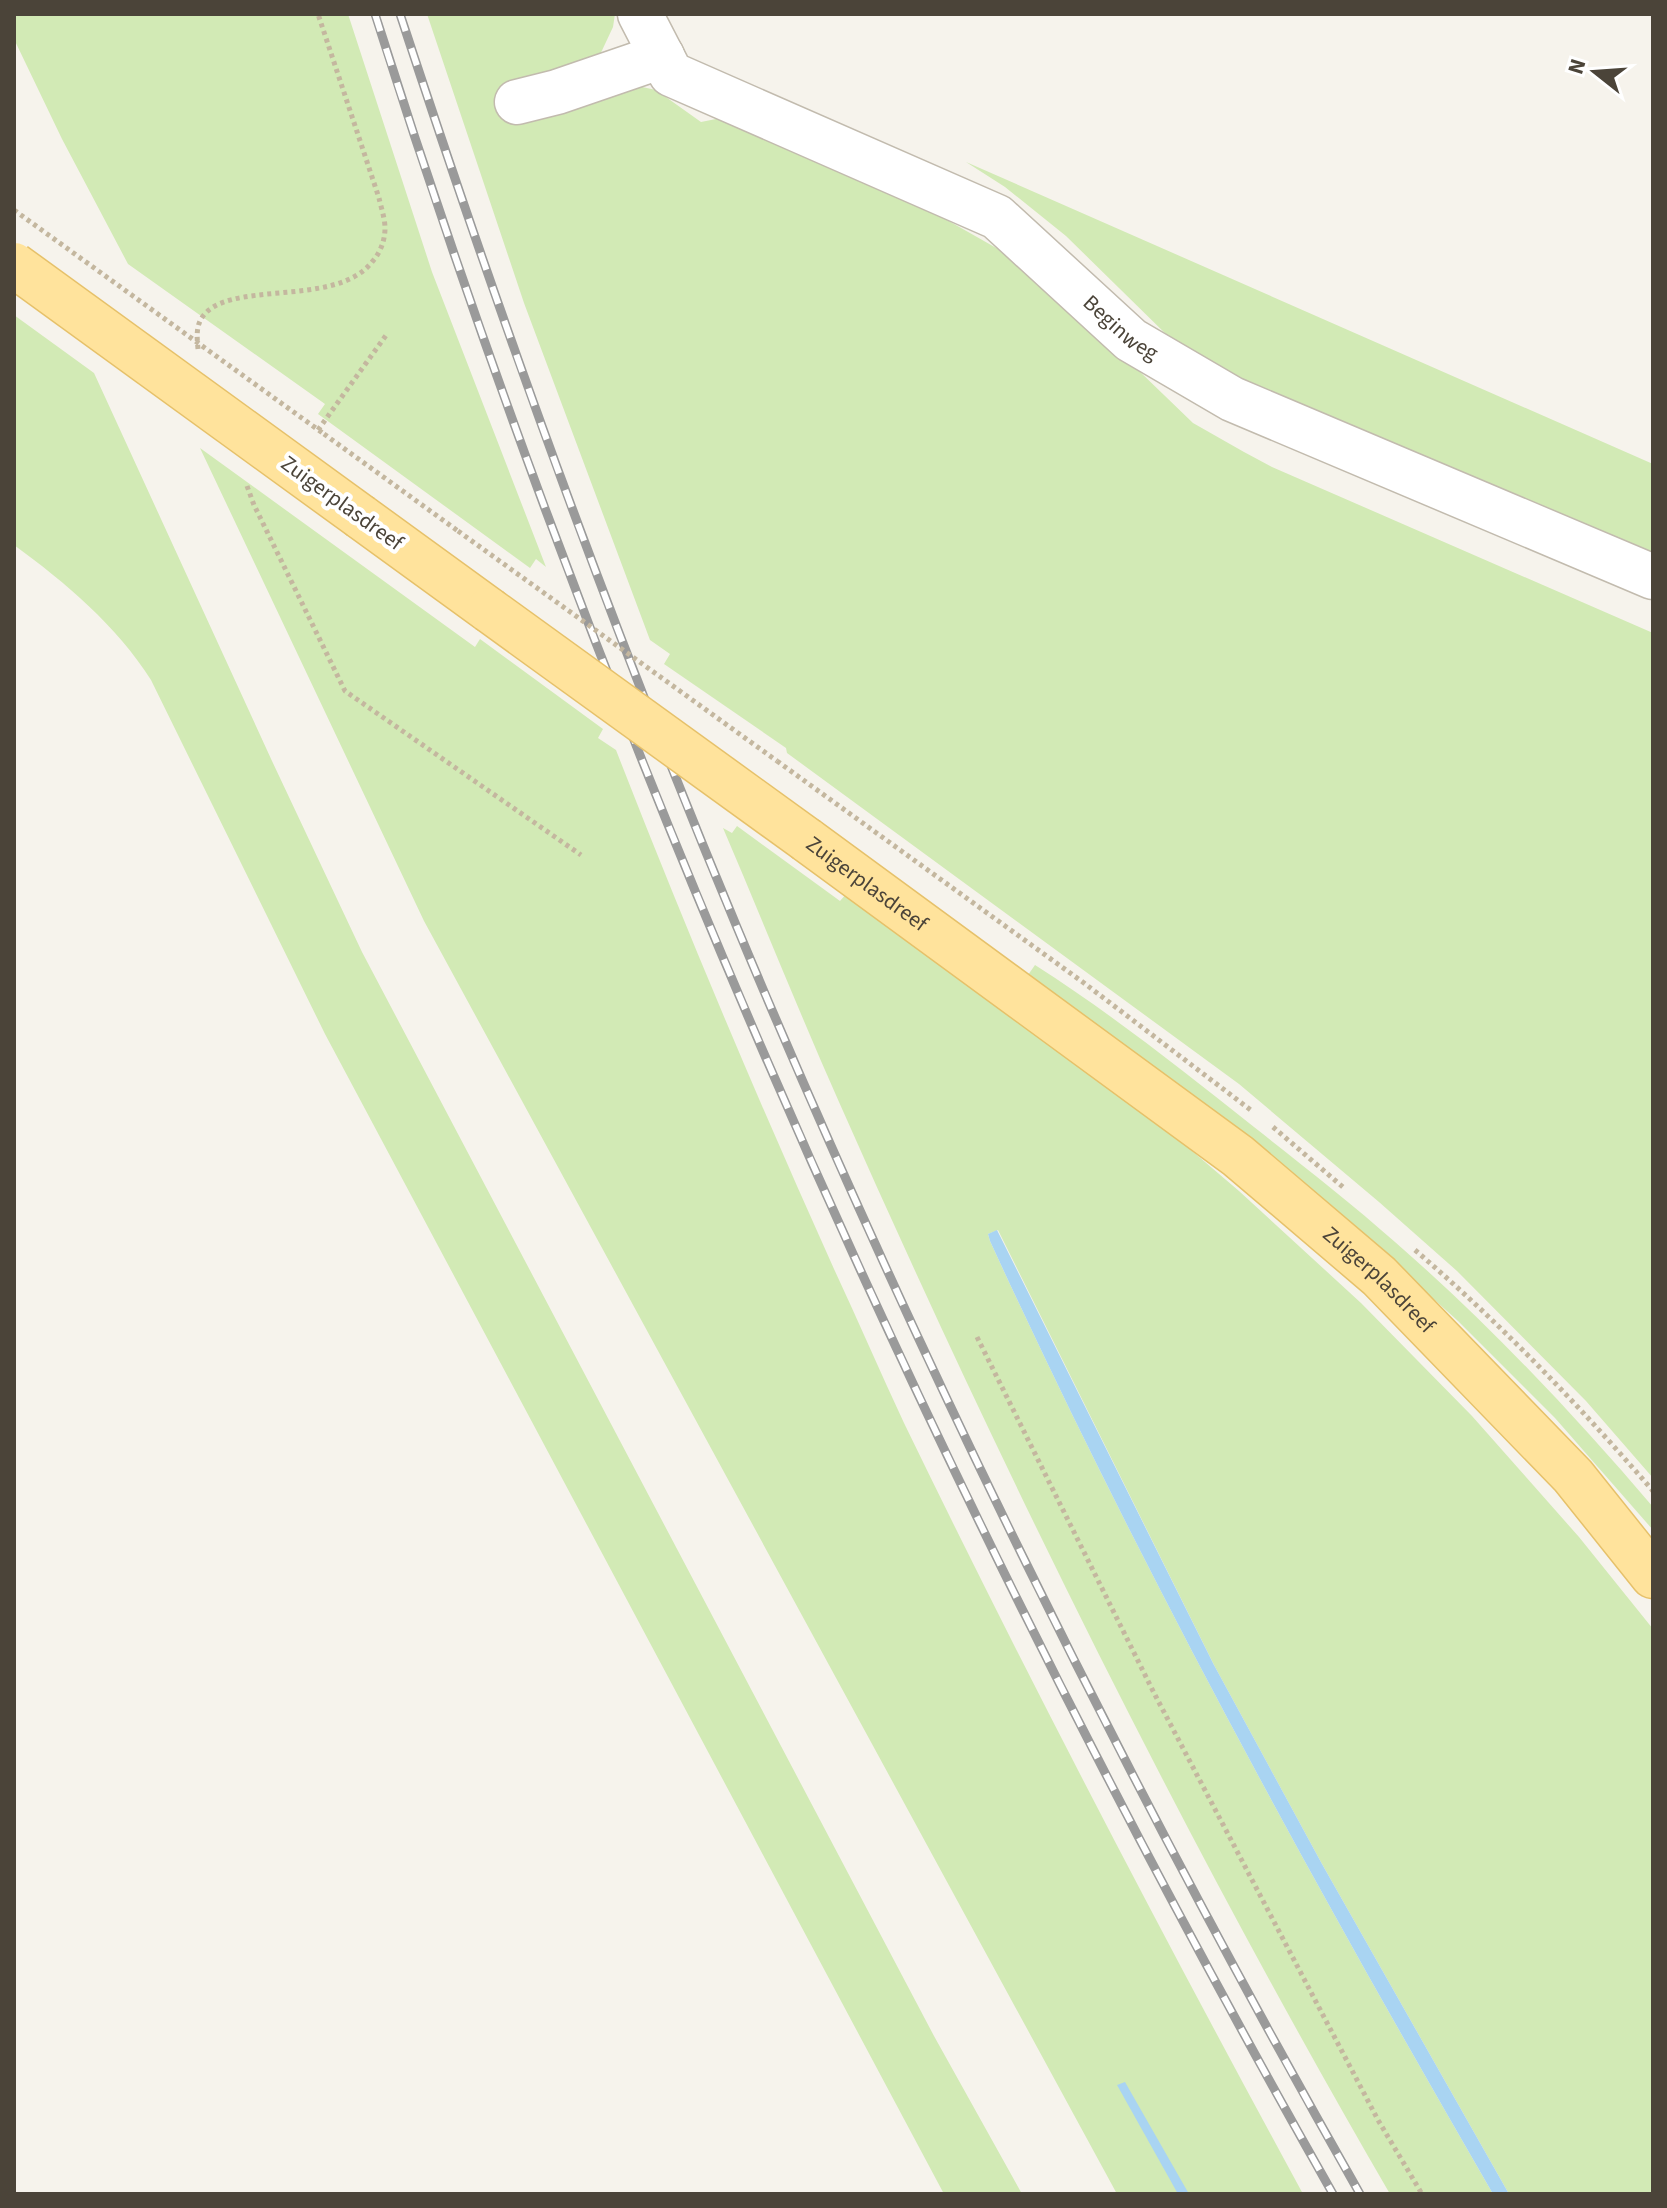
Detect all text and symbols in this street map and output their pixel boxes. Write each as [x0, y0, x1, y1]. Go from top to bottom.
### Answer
north arrow [1555, 32, 1635, 112]
text: N [1559, 55, 1594, 78]
street label: Beginweg [1076, 287, 1165, 369]
street label: Zuigerplasdreef [274, 448, 411, 559]
street label: Zuigerplasdreef [799, 828, 936, 940]
street label: Zuigerplasdreef [1316, 1219, 1443, 1342]

